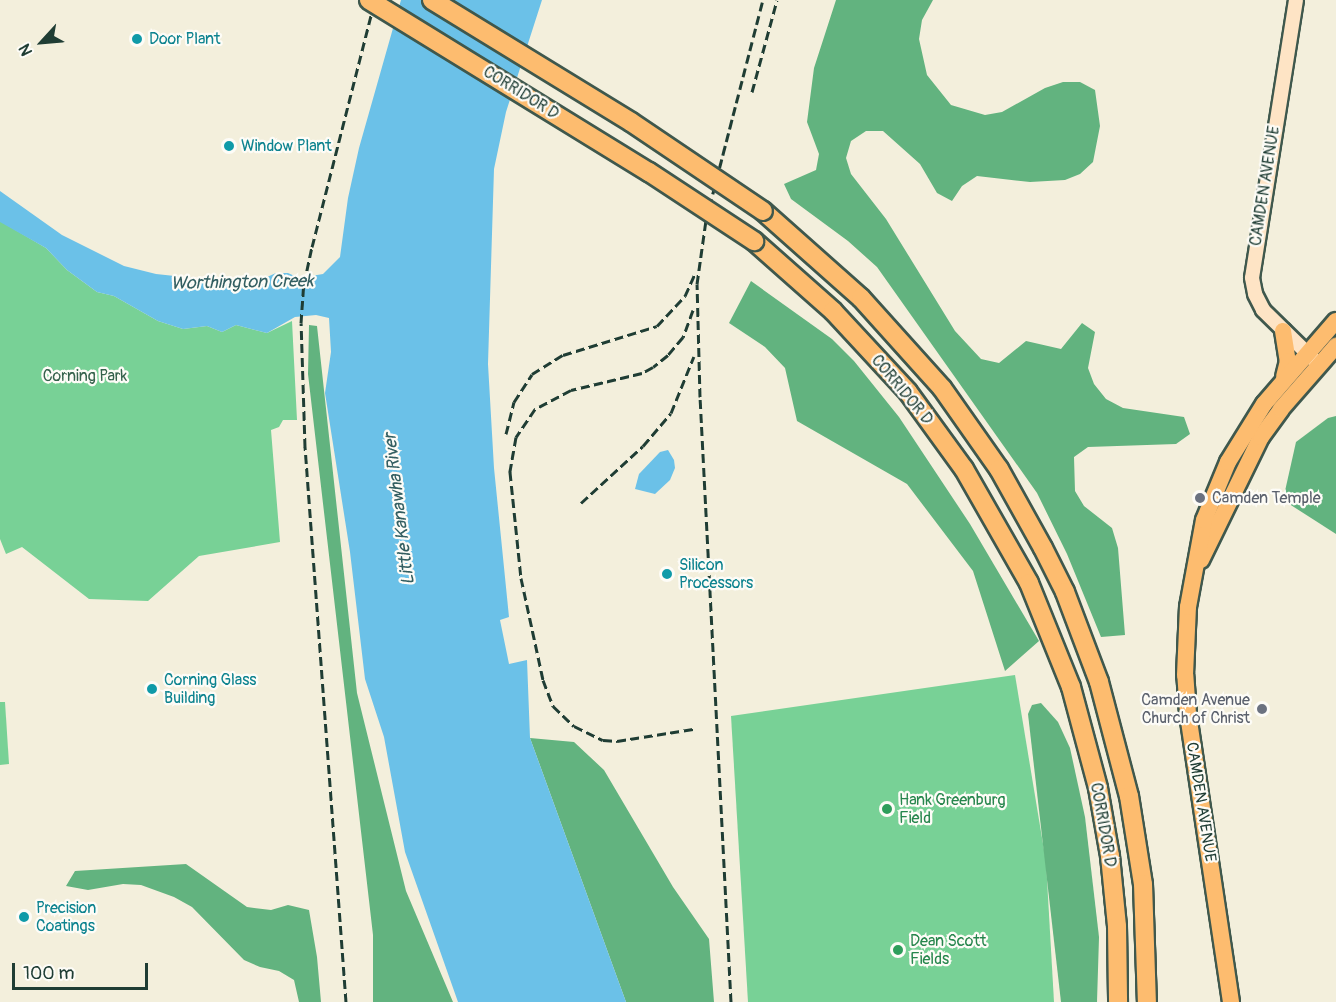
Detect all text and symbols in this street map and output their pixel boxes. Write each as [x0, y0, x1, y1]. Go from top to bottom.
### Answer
north arrow [12, 12, 72, 72]
place label: Door Plant [149, 29, 220, 49]
marker: Door Plant [130, 32, 144, 46]
text: N [14, 41, 37, 59]
street label: CORRIDOR D [480, 62, 562, 124]
street label: CAMDEN AVENUE [1246, 125, 1284, 247]
place label: Window Plant [241, 136, 332, 156]
marker: Window Plant [222, 139, 236, 153]
water label: Worthington Creek [170, 271, 314, 295]
street label: CORRIDOR D [867, 351, 937, 429]
park label: Corning Park [43, 366, 127, 386]
water label: Little Kanawha River [380, 432, 420, 586]
place label: Camden Temple [1212, 488, 1321, 508]
marker: Camden Temple [1193, 491, 1207, 505]
place label: Silicon Processors [679, 555, 753, 593]
marker: Silicon Processors [660, 567, 674, 581]
place label: Corning Glass Building [164, 670, 256, 708]
marker: Corning Glass Building [145, 682, 159, 696]
place label: Camden Avenue Church of Christ [1141, 690, 1250, 728]
marker: Camden Avenue Church of Christ [1255, 702, 1269, 716]
street label: CAMDEN AVENUE [1182, 741, 1220, 863]
street label: CORRIDOR D [1086, 781, 1120, 869]
place label: Hank Greenburg Field [899, 790, 1005, 828]
marker: Hank Greenburg Field [880, 802, 894, 816]
place label: Precision Coatings [36, 898, 96, 936]
marker: Precision Coatings [17, 910, 31, 924]
place label: Dean Scott Fields [910, 931, 986, 969]
marker: Dean Scott Fields [891, 943, 905, 957]
scale bar [15, 951, 152, 989]
text: 100 m [23, 962, 75, 985]

